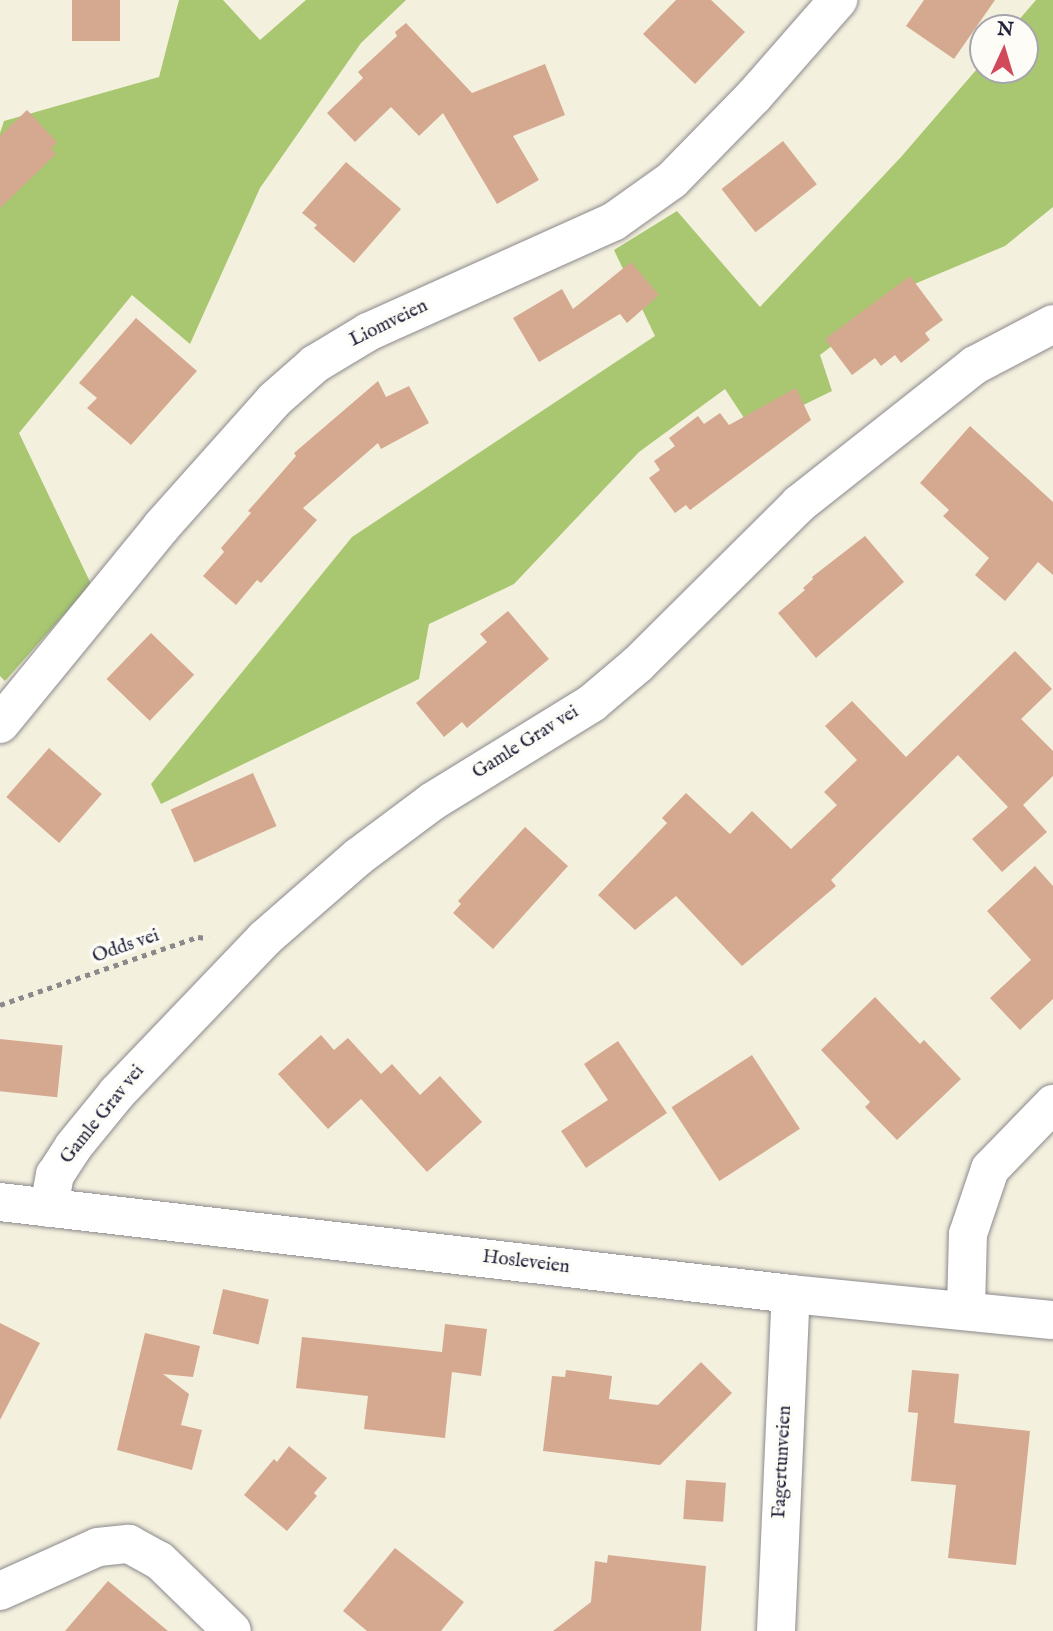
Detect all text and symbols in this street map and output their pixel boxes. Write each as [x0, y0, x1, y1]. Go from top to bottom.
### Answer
north arrow [969, 14, 1039, 84]
text: N [996, 18, 1014, 43]
street label: Liomveien [346, 295, 432, 353]
street label: Gamle Grav vei [469, 701, 583, 785]
street label: Odds vei [90, 925, 162, 969]
street label: Gamle Grav vei [56, 1061, 150, 1169]
street label: Hosleveien [481, 1246, 571, 1280]
street label: Fagertunveien [769, 1405, 797, 1519]

